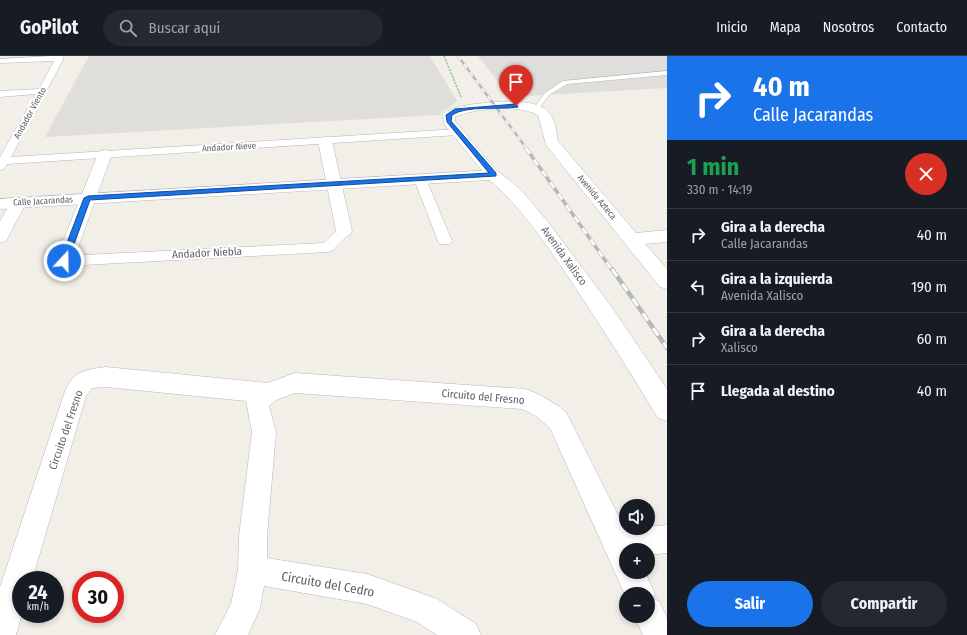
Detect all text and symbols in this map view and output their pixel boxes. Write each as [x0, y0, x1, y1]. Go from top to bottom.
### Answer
search box [103, 10, 383, 46]
text: GoPilot [20, 16, 79, 39]
icon: search [117, 17, 139, 39]
text: Buscar aquí [149, 19, 220, 37]
text: Inicio [716, 19, 748, 36]
text: Mapa [770, 19, 801, 36]
text: Nosotros [823, 19, 874, 36]
text: Contacto [896, 19, 947, 36]
pin [499, 65, 533, 106]
text: 40 m [753, 70, 810, 103]
icon: arrive [505, 71, 527, 93]
icon: right [687, 72, 739, 124]
street label: Andador Viento [12, 85, 48, 140]
text: Calle Jacarandas [753, 104, 873, 126]
street label: Andador Nieve [202, 141, 257, 153]
text: 1 min [687, 153, 739, 181]
button: close [905, 153, 947, 195]
street label: Avenida Azteca [575, 173, 619, 222]
text: 330 m · 14:19 [687, 182, 752, 197]
street label: Calle Jacarandas [13, 194, 73, 208]
text: Gira a la derecha [721, 218, 825, 236]
street label: Avenida Xalisco [538, 224, 590, 288]
icon: right [687, 224, 709, 246]
text: 40 m [917, 226, 947, 244]
text: Calle Jacarandas [721, 236, 808, 251]
position arrow [43, 240, 85, 282]
street label: Andador Niebla [172, 245, 242, 261]
text: Gira a la izquierda [721, 270, 833, 288]
icon: left [687, 276, 709, 298]
text: 190 m [911, 278, 947, 296]
text: Avenida Xalisco [721, 288, 803, 303]
text: Gira a la derecha [721, 322, 825, 340]
icon: right [687, 328, 709, 350]
text: 60 m [917, 330, 947, 348]
text: Xalisco [721, 340, 758, 355]
icon: arrive [687, 380, 709, 402]
text: Llegada al destino [721, 382, 835, 400]
text: 40 m [917, 382, 947, 400]
street label: Circuito del Fresno [441, 387, 525, 407]
street label: Circuito del Fresno [46, 388, 86, 472]
map controls [619, 499, 655, 623]
button: sound [619, 499, 655, 535]
button: + [619, 543, 655, 579]
street label: Circuito del Cedro [280, 568, 376, 600]
speed limit sign: 30 [72, 571, 124, 623]
text: 24 [28, 580, 48, 604]
button: Salir [687, 581, 813, 627]
button: Compartir [821, 581, 947, 627]
button: − [619, 587, 655, 623]
text: km/h [27, 601, 49, 613]

